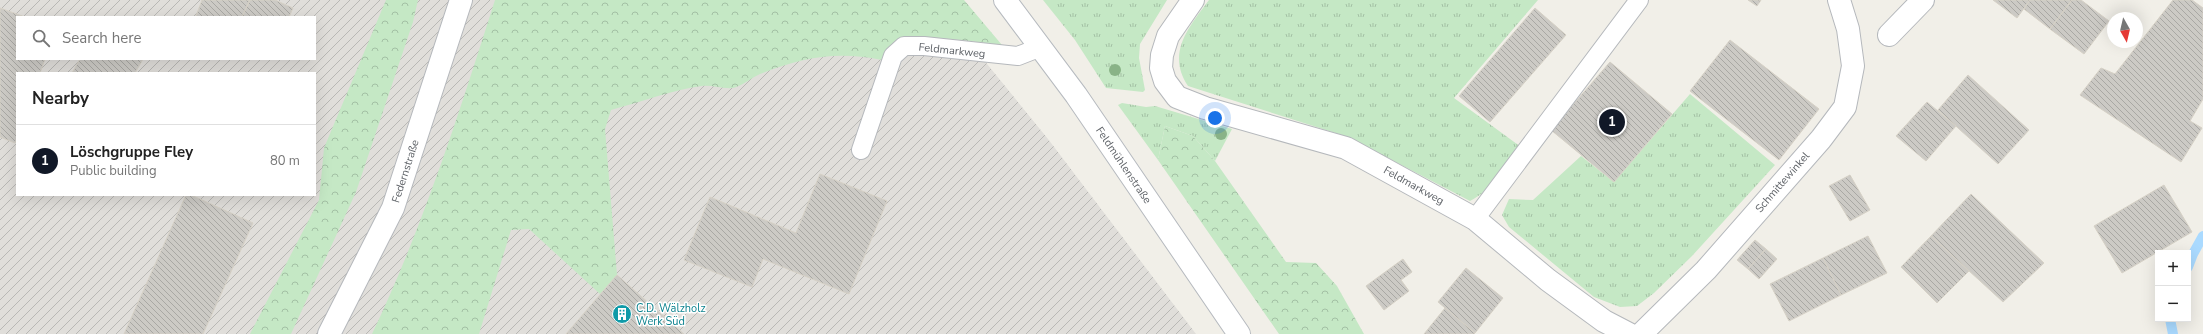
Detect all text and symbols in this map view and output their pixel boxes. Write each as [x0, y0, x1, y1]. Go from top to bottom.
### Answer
north arrow [2107, 12, 2143, 48]
search box [16, 16, 316, 60]
icon: search [30, 27, 52, 49]
text: Search here [62, 28, 142, 48]
street label: Feldmarkweg [918, 40, 986, 61]
text: Nearby [32, 87, 89, 110]
pin: 1 [1599, 107, 1625, 137]
your location [1205, 108, 1225, 128]
street label: Feldmühlenstraße [1092, 124, 1155, 207]
street label: Federnstraße [388, 138, 423, 205]
text: Löschgruppe Fley [70, 142, 193, 162]
street label: Schmittewinkel [1752, 148, 1813, 216]
text: 1 [41, 152, 49, 170]
text: 80 m [270, 152, 300, 170]
text: Public building [70, 162, 157, 180]
street label: Feldmarkweg [1381, 163, 1447, 208]
map controls [2155, 250, 2191, 322]
button: + [2155, 250, 2191, 286]
button: − [2155, 286, 2191, 322]
place label: C.D. Wälzholz Werk Süd [636, 301, 706, 329]
building icon: C.D. Wälzholz Werk Süd [611, 303, 633, 325]

